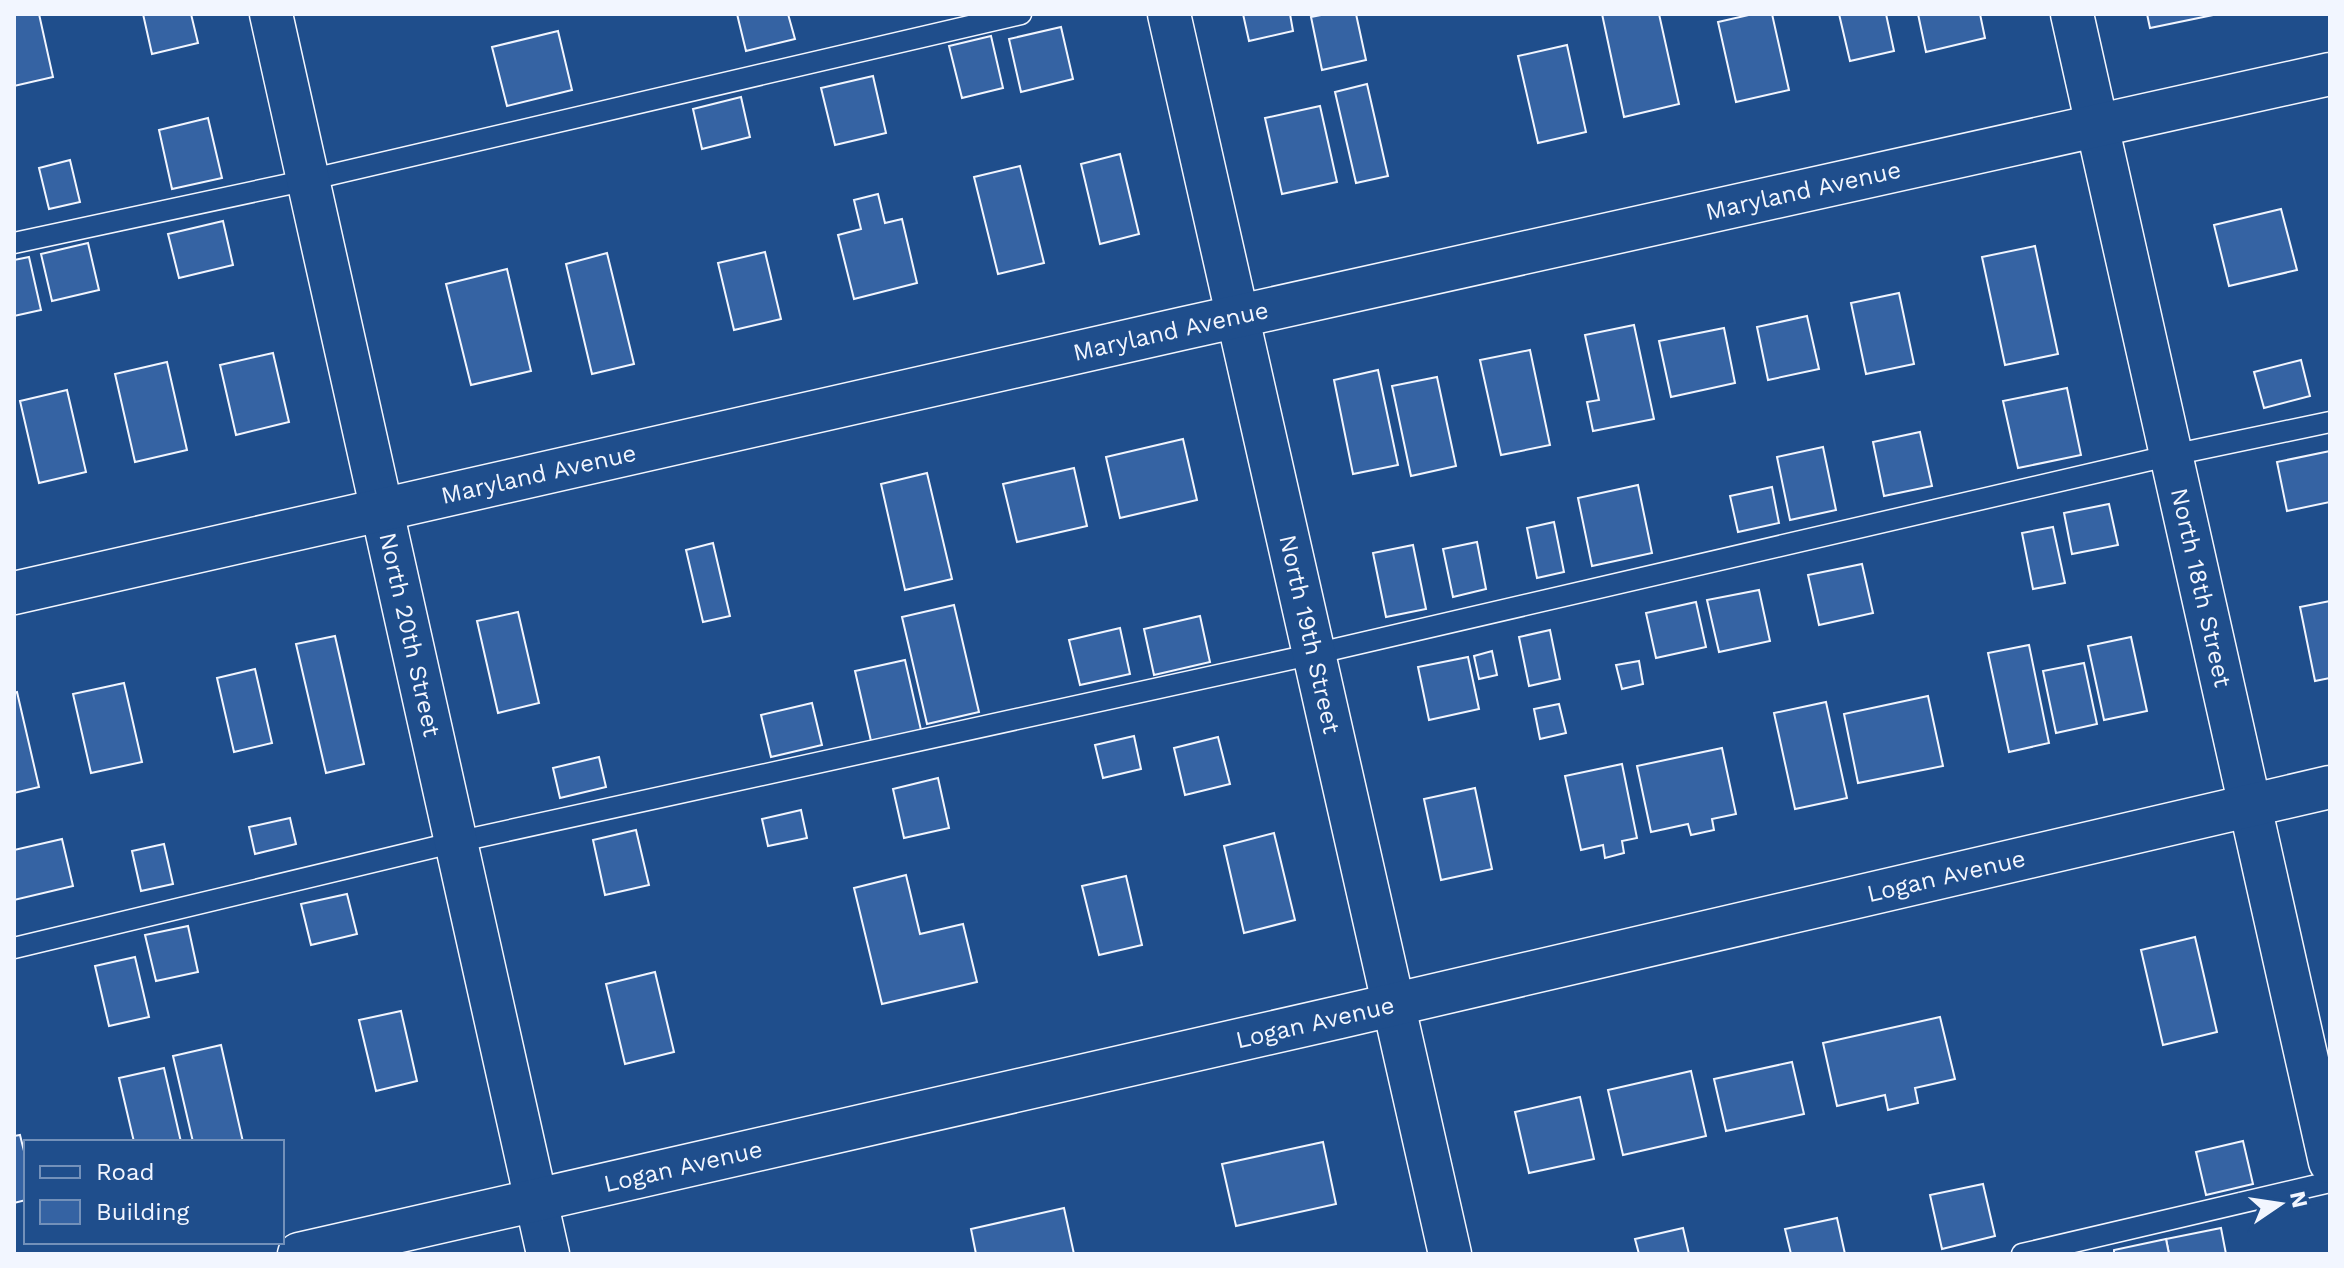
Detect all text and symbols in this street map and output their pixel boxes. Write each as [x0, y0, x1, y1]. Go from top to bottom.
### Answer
street label: Maryland Avenue [1703, 156, 1904, 226]
street label: Maryland Avenue [1071, 296, 1271, 367]
street label: Maryland Avenue [439, 439, 639, 510]
street label: North 18th Street [2165, 486, 2237, 690]
street label: North 20th Street [373, 530, 446, 739]
street label: North 19th Street [1273, 532, 1346, 736]
street label: Logan Avenue [1864, 844, 2028, 908]
street label: Logan Avenue [1233, 991, 1397, 1054]
street label: Logan Avenue [601, 1135, 765, 1198]
legend [24, 1140, 284, 1244]
text: Road [96, 1158, 155, 1186]
north arrow [2240, 1164, 2320, 1244]
text: N [2285, 1189, 2313, 1210]
text: Building [96, 1198, 189, 1226]

